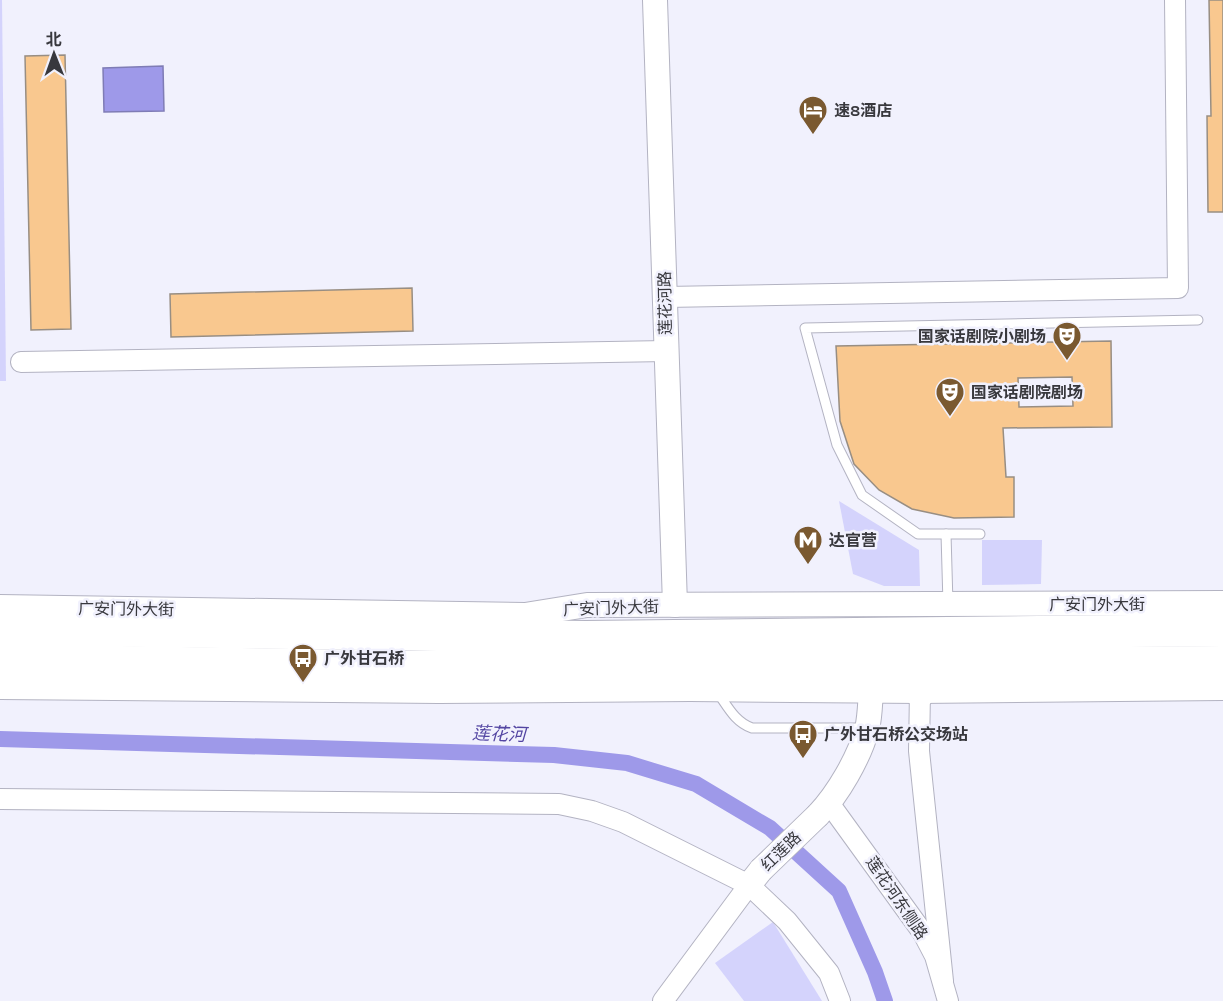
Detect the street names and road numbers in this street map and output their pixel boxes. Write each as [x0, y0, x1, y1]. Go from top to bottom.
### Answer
street label: 莲花河路 [655, 271, 675, 335]
street label: 广安门外大街 [1049, 595, 1145, 614]
street label: 广安门外大街 [563, 597, 659, 619]
street label: 广安门外大街 [78, 599, 174, 619]
street label: 红莲路 [757, 827, 805, 875]
street label: 莲花河东侧路 [862, 853, 932, 943]

